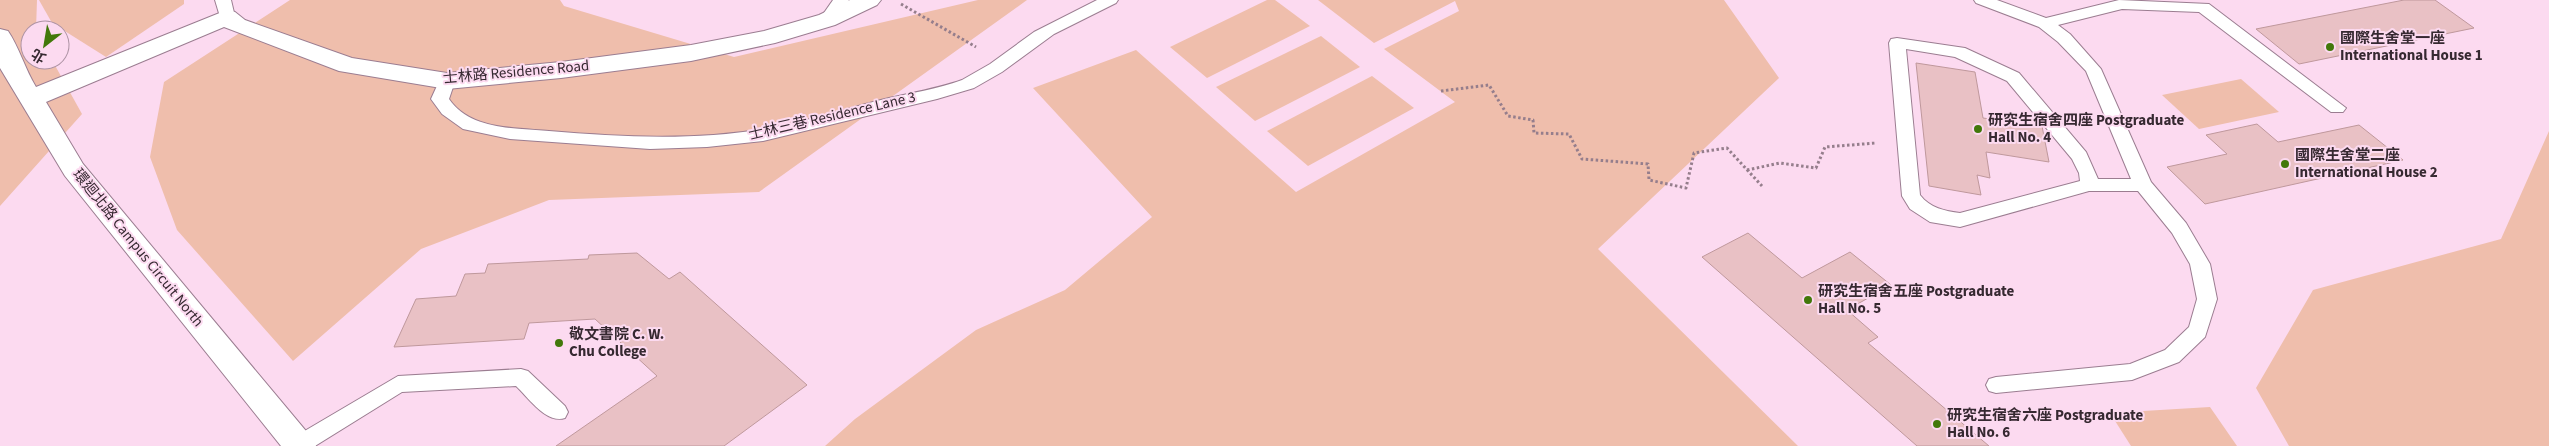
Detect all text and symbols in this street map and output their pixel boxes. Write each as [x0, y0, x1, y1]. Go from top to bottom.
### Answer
north arrow [20, 20, 70, 70]
place label: 國際生舍堂一座 International House 1 [2340, 28, 2483, 66]
marker: 國際生舍堂一座 International House 1 [2324, 41, 2336, 53]
text: 北 [28, 43, 50, 67]
street label: 士林路 Residence Road [442, 55, 590, 89]
street label: 士林三巷 Residence Lane 3 [746, 87, 918, 145]
place label: 研究生宿舍四座 Postgraduate Hall No. 4 [1988, 110, 2184, 148]
marker: 研究生宿舍四座 Postgraduate Hall No. 4 [1972, 123, 1984, 135]
place label: 國際生舍堂二座 International House 2 [2295, 145, 2438, 183]
marker: 國際生舍堂二座 International House 2 [2279, 158, 2291, 170]
street label: 環迴北路 Campus Circuit North [68, 165, 208, 331]
place label: 研究生宿舍五座 Postgraduate Hall No. 5 [1818, 281, 2014, 319]
marker: 研究生宿舍五座 Postgraduate Hall No. 5 [1802, 294, 1814, 306]
place label: 敬文書院 C. W. Chu College [569, 324, 664, 362]
marker: 敬文書院 C. W. Chu College [553, 337, 565, 349]
place label: 研究生宿舍六座 Postgraduate Hall No. 6 [1947, 405, 2143, 443]
marker: 研究生宿舍六座 Postgraduate Hall No. 6 [1931, 418, 1943, 430]

